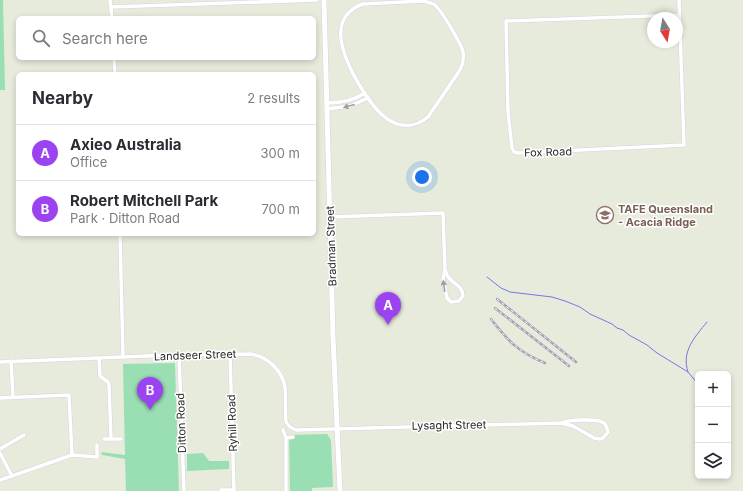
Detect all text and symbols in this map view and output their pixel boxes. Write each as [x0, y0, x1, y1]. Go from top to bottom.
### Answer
north arrow [647, 12, 683, 48]
search box [16, 16, 316, 60]
icon: search [30, 27, 52, 49]
text: Search here [62, 29, 148, 48]
text: Nearby [32, 88, 93, 108]
text: 2 results [247, 90, 300, 106]
one-way arrow [342, 103, 354, 109]
text: Axieo Australia [70, 135, 182, 154]
street label: Fox Road [524, 144, 572, 160]
text: A [40, 145, 50, 161]
text: 300 m [261, 145, 300, 161]
text: Office [70, 154, 107, 170]
your location [412, 167, 432, 187]
text: Robert Mitchell Park [70, 191, 218, 210]
text: B [41, 201, 49, 217]
text: 700 m [261, 201, 300, 217]
place label: TAFE Queensland - Acacia Ridge [618, 202, 713, 229]
street label: Bradman Street [323, 205, 339, 287]
school or university icon: TAFE Queensland - Acacia Ridge [595, 205, 615, 225]
text: Park · Ditton Road [70, 210, 180, 226]
one-way arrow [441, 280, 447, 292]
pin: A [375, 292, 401, 325]
street label: Landseer Street [154, 347, 237, 363]
map controls [695, 371, 731, 479]
button: + [695, 371, 731, 407]
pin: B [137, 377, 163, 410]
street label: Ditton Road [173, 393, 189, 453]
street label: Ryhill Road [224, 394, 240, 452]
button: − [695, 407, 731, 443]
street label: Lysaght Street [412, 417, 487, 433]
button: layers [695, 443, 731, 479]

